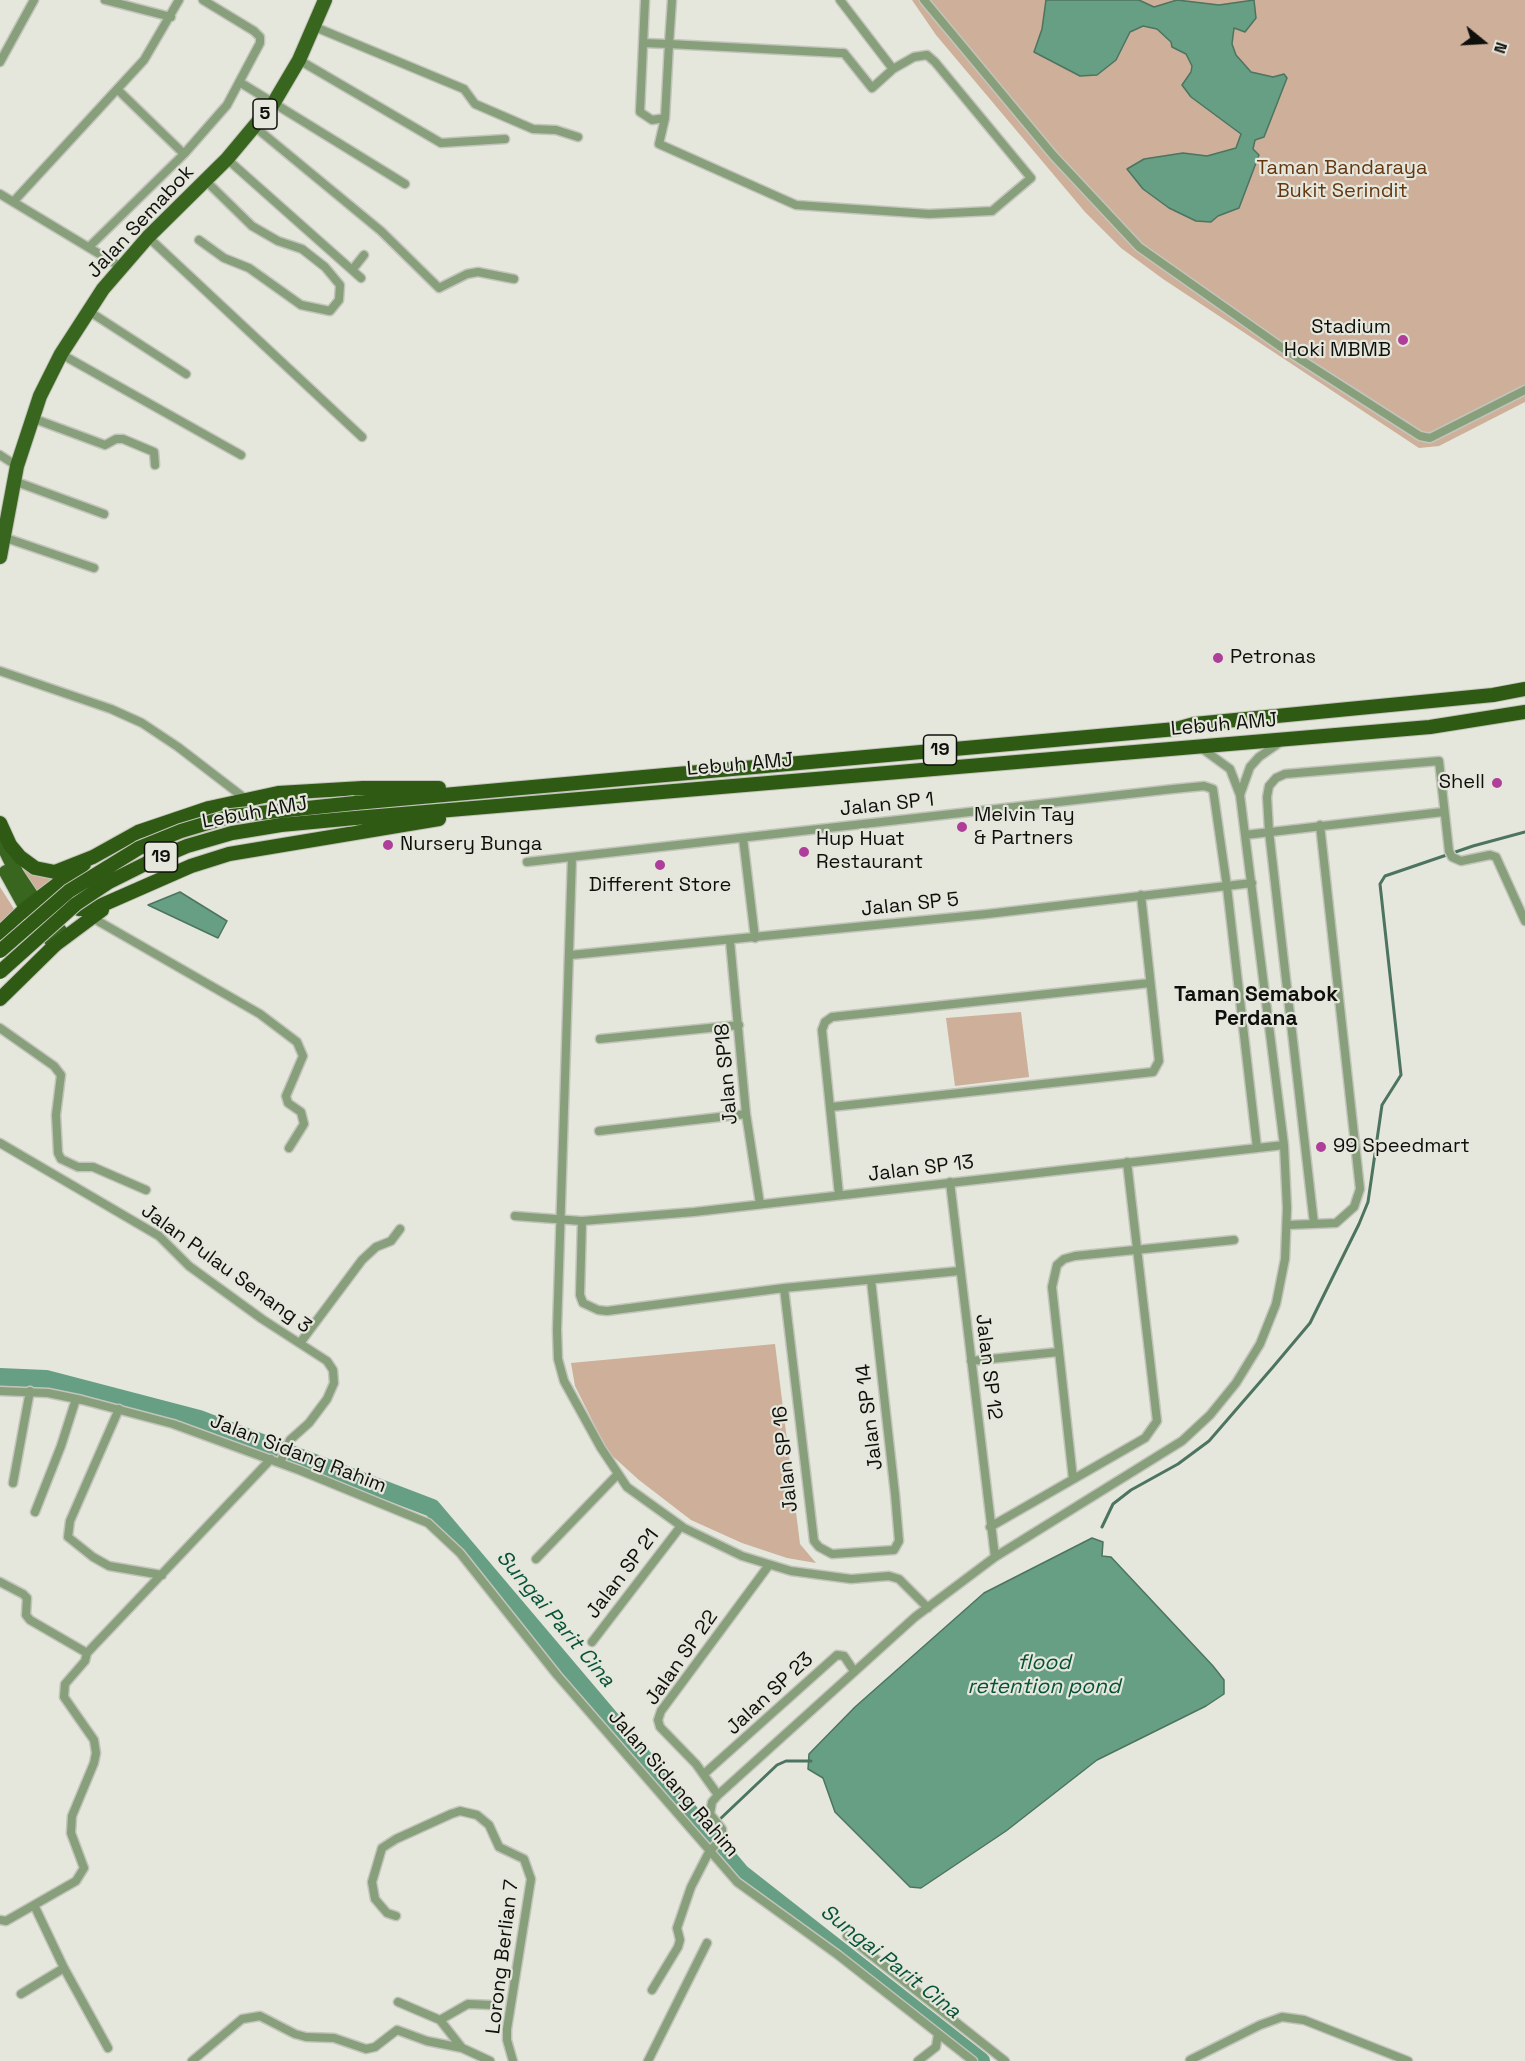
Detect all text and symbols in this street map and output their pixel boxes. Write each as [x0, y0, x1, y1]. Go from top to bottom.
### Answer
north arrow [1453, 12, 1513, 72]
text: N [1489, 39, 1512, 56]
road number: 5 [253, 99, 277, 129]
park label: Taman Bandaraya Bukit Serindit [1256, 157, 1428, 204]
street label: Jalan Semabok [83, 161, 199, 283]
place label: Stadium Hoki MBMB [1284, 316, 1391, 363]
marker: Stadium Hoki MBMB [1396, 333, 1410, 347]
place label: Petronas [1230, 646, 1316, 670]
marker: Petronas [1211, 651, 1225, 665]
street label: Lebuh AMJ [1170, 708, 1278, 742]
road number: 19 [924, 735, 956, 765]
street label: Lebuh AMJ [686, 748, 794, 782]
place label: Shell [1439, 771, 1485, 795]
marker: Shell [1490, 776, 1504, 790]
street label: Jalan SP 1 [839, 788, 935, 822]
street label: Lebuh AMJ [200, 792, 310, 834]
place label: Melvin Tay & Partners [974, 804, 1075, 851]
marker: Melvin Tay & Partners [955, 820, 969, 834]
place label: Hup Huat Restaurant [816, 828, 923, 875]
place label: Nursery Bunga [400, 833, 542, 857]
marker: Nursery Bunga [381, 838, 395, 852]
road number: 19 [144, 842, 178, 872]
marker: Hup Huat Restaurant [797, 845, 811, 859]
marker: Different Store [653, 858, 667, 872]
place label: Different Store [589, 874, 731, 898]
street label: Jalan SP 5 [860, 888, 960, 922]
district label: Taman Semabok Perdana [1174, 982, 1338, 1032]
street label: Jalan SP18 [711, 1022, 743, 1126]
place label: 99 Speedmart [1333, 1135, 1470, 1159]
marker: 99 Speedmart [1314, 1140, 1328, 1154]
street label: Jalan SP 13 [867, 1151, 975, 1187]
street label: Jalan Pulau Senang 3 [136, 1199, 316, 1339]
street label: Jalan SP 12 [970, 1313, 1006, 1421]
street label: Jalan SP 14 [852, 1362, 888, 1472]
street label: Jalan SP 16 [768, 1405, 804, 1513]
street label: Jalan Sidang Rahim [206, 1409, 390, 1499]
street label: Jalan SP 21 [581, 1524, 665, 1624]
water label: Sungai Parit Cina [490, 1545, 620, 1693]
street label: Jalan SP 22 [641, 1606, 723, 1710]
street label: Jalan SP 23 [722, 1648, 818, 1740]
water label: flood retention pond [968, 1650, 1120, 1700]
street label: Jalan Sidang Rahim [603, 1706, 743, 1862]
street label: Lorong Berlian 7 [482, 1878, 524, 2036]
water label: Sungai Parit Cina [815, 1899, 965, 2025]

